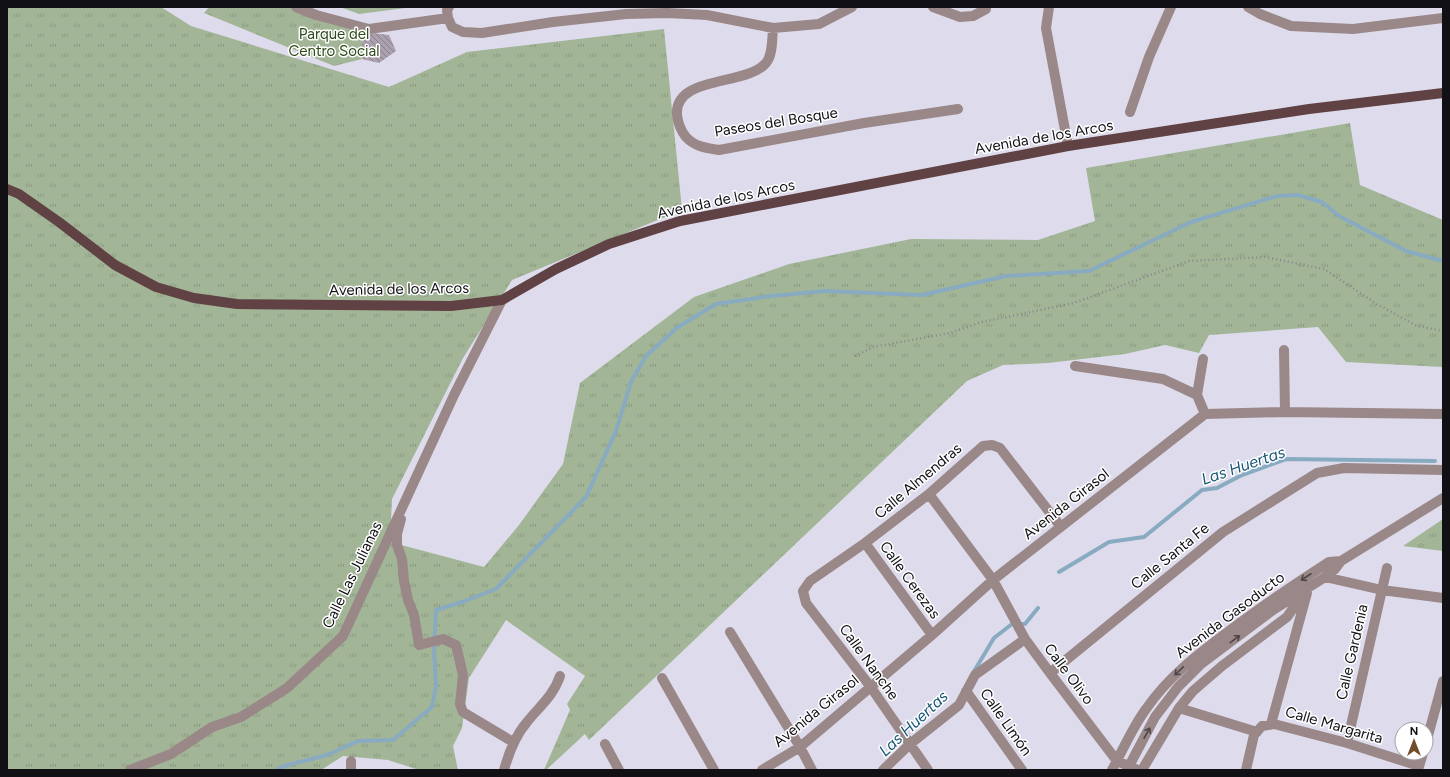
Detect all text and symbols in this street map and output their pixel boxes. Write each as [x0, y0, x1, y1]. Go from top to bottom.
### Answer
park label: Parque del Centro Social [289, 25, 379, 60]
street label: Paseos del Bosque [713, 103, 839, 141]
street label: Avenida de los Arcos [973, 116, 1115, 158]
street label: Avenida de los Arcos [656, 176, 796, 222]
street label: Avenida de los Arcos [329, 279, 469, 299]
street label: Calle Almendras [871, 439, 965, 523]
water label: Las Huertas [1199, 442, 1288, 489]
street label: Avenida Girasol [1019, 465, 1113, 543]
street label: Calle Las Julianas [318, 519, 386, 631]
street label: Calle Santa Fe [1127, 519, 1213, 593]
street label: Calle Cerezas [876, 538, 944, 622]
street label: Avenida Gasoducto [1172, 568, 1288, 662]
one-way arrow [1301, 573, 1312, 581]
street label: Calle Gardenia [1332, 602, 1372, 702]
street label: Calle Nanche [835, 621, 903, 703]
one-way arrow [1229, 635, 1240, 643]
street label: Calle Olivo [1040, 640, 1098, 708]
one-way arrow [1174, 666, 1184, 676]
street label: Avenida Girasol [770, 671, 862, 751]
street label: Calle Limón [976, 685, 1036, 759]
water label: Las Huertas [875, 686, 952, 760]
street label: Calle Margarita [1283, 702, 1385, 748]
north arrow [1394, 721, 1434, 761]
text: N [1410, 725, 1418, 738]
one-way arrow [1143, 727, 1151, 739]

